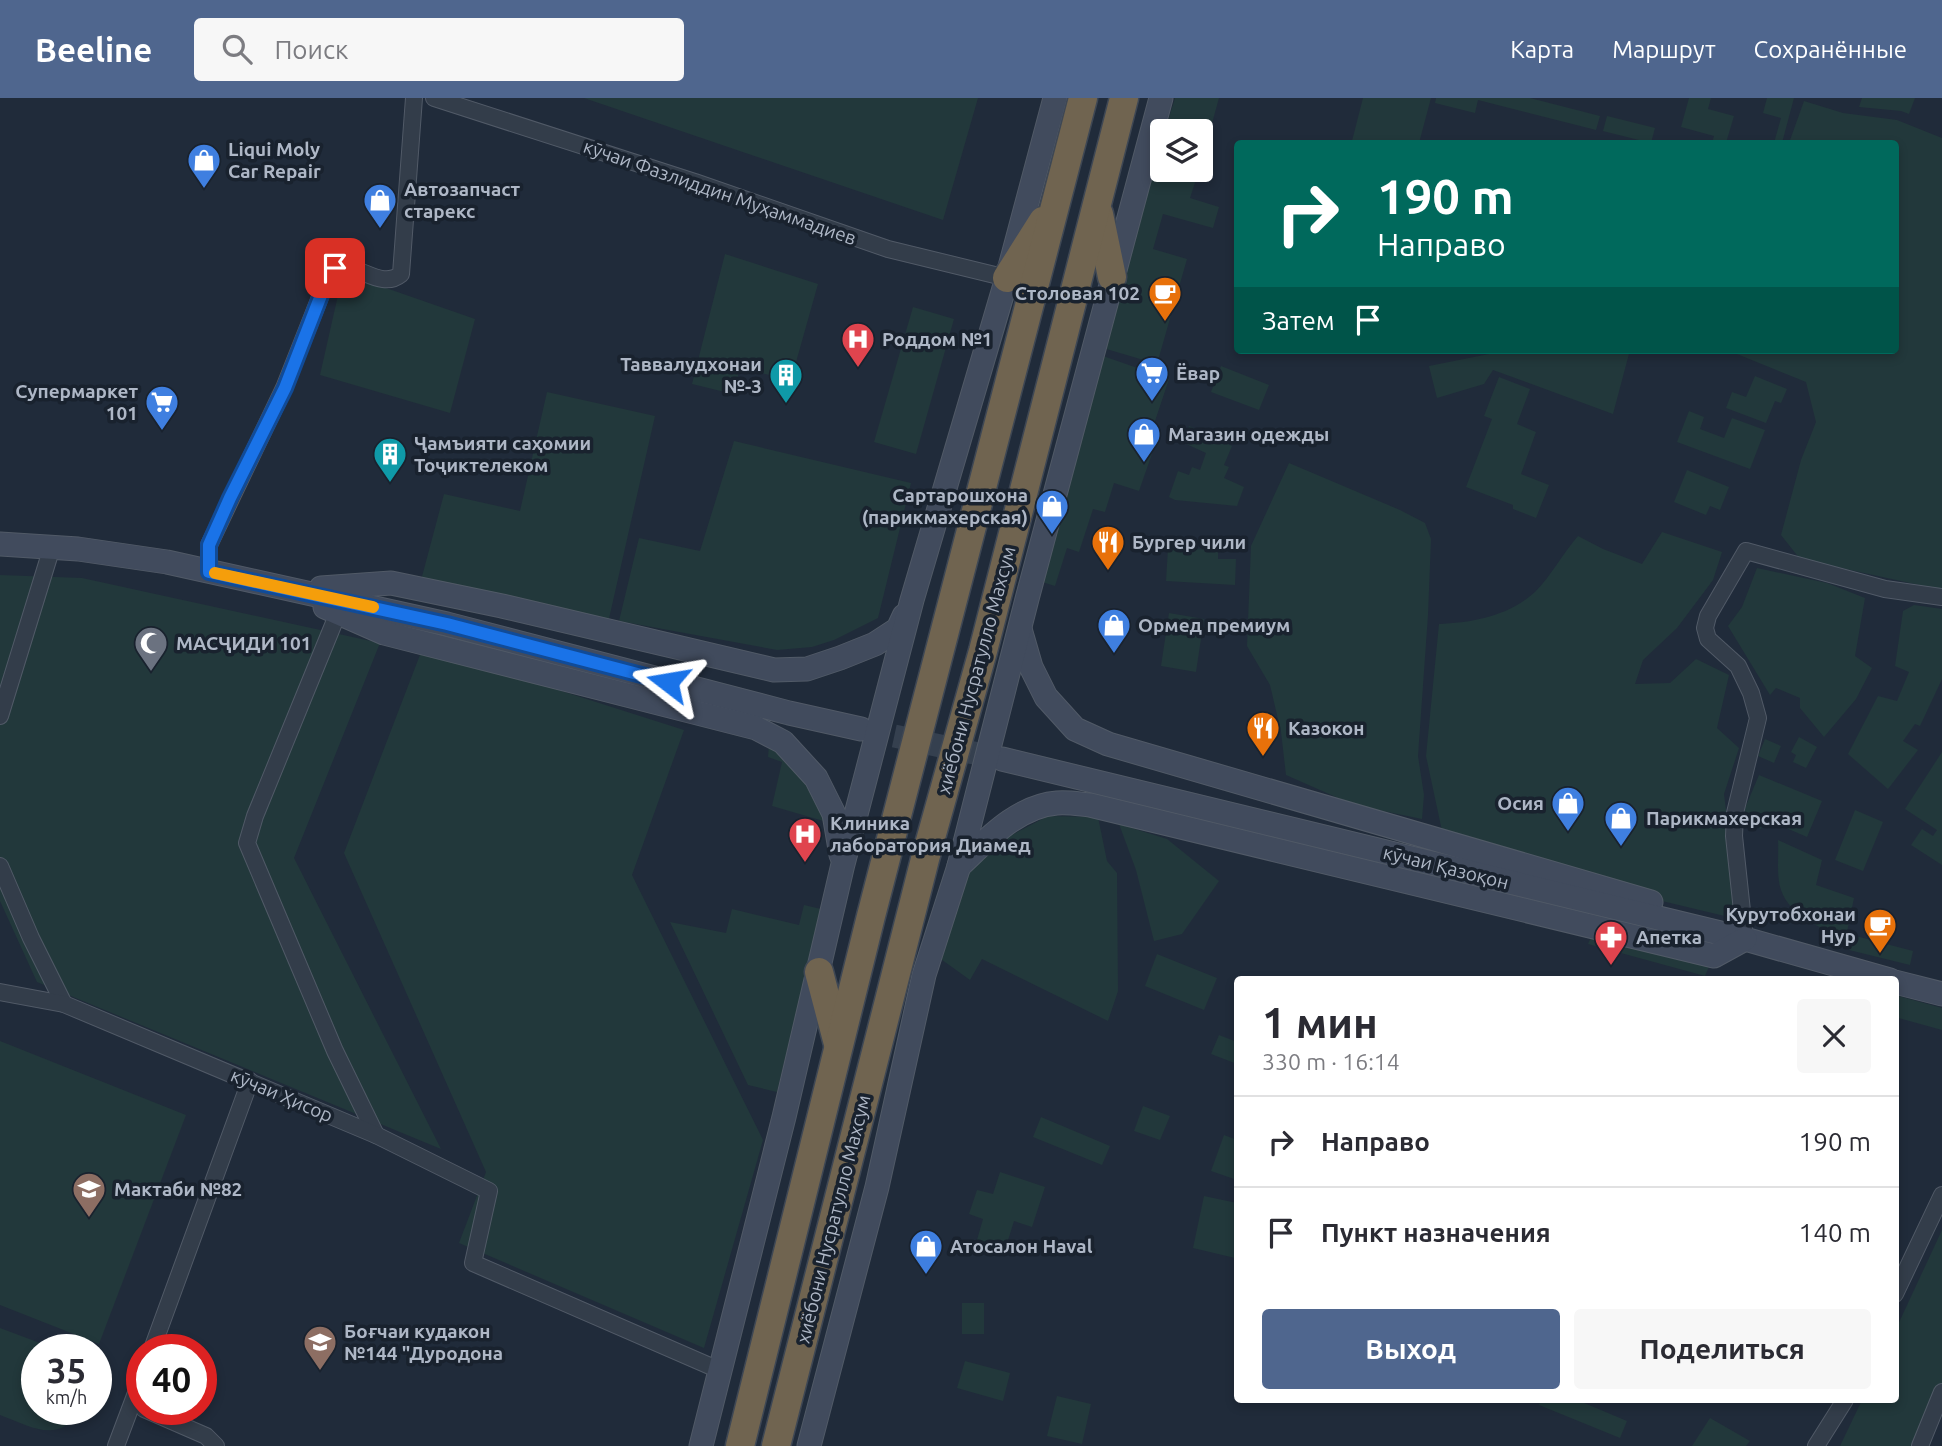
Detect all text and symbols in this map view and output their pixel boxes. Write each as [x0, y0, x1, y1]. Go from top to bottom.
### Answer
search box [194, 18, 684, 81]
icon: search [218, 30, 256, 68]
text: Beeline [35, 31, 152, 68]
text: Поиск [274, 35, 348, 64]
text: Карта [1510, 36, 1574, 63]
text: Маршрут [1612, 36, 1716, 63]
text: Сохранённые [1754, 36, 1907, 63]
map controls [1150, 119, 1213, 182]
button: layers [1150, 119, 1213, 182]
street label: кӯчаи Фазлиддин Муҳаммадиев [581, 135, 859, 249]
place label: Liqui Moly Car Repair [228, 138, 321, 182]
shop icon: Liqui Moly Car Repair [185, 141, 223, 190]
icon: right [1262, 168, 1353, 259]
text: 190 m [1377, 168, 1514, 223]
place label: Автозапчаст старекс [404, 178, 521, 222]
shop icon: Автозапчаст старекс [361, 181, 399, 230]
text: Направо [1377, 226, 1506, 262]
pin [305, 238, 365, 298]
icon: arrive [316, 249, 354, 287]
cafe icon: Столовая 102 [1146, 274, 1184, 323]
place label: Столовая 102 [1015, 282, 1140, 304]
icon: arrive [1349, 301, 1387, 339]
text: Затем [1262, 306, 1335, 335]
hospital icon: Роддом №1 [839, 320, 877, 369]
place label: Роддом №1 [882, 328, 993, 350]
place label: Таввалудхонаи №-3 [620, 353, 762, 397]
supermarket icon: Ёвар [1133, 354, 1171, 403]
building icon: Таввалудхонаи №-3 [767, 356, 805, 405]
place label: Ёвар [1176, 362, 1220, 384]
place label: Супермаркет 101 [15, 380, 138, 424]
supermarket icon: Супермаркет 101 [143, 383, 181, 432]
shop icon: Магазин одежды [1125, 415, 1163, 464]
place label: Магазин одежды [1168, 423, 1329, 445]
place label: Ҷамъияти саҳомии Тоҷиктелеком [414, 432, 591, 476]
building icon: Ҷамъияти саҳомии Тоҷиктелеком [371, 435, 409, 484]
place label: Сартарошхона (парикмахерская) [862, 484, 1028, 528]
shop icon: Сартарошхона (парикмахерская) [1033, 487, 1071, 536]
restaurant icon: Бургер чили [1089, 523, 1127, 572]
place label: Бургер чили [1132, 531, 1246, 553]
street label: хиёбони Нусратулло Махсум [932, 544, 1020, 796]
shop icon: Ормед премиум [1095, 606, 1133, 655]
place label: Ормед премиум [1138, 614, 1290, 636]
mosque icon: МАСҶИДИ 101 [132, 624, 170, 673]
place label: МАСҶИДИ 101 [176, 632, 311, 654]
position arrow [631, 645, 705, 719]
restaurant icon: Казокон [1244, 709, 1282, 758]
place label: Казокон [1288, 717, 1364, 739]
shop icon: Осия [1549, 784, 1587, 833]
place label: Осия [1497, 792, 1544, 814]
shop icon: Парикмахерская [1602, 799, 1640, 848]
place label: Парикмахерская [1646, 807, 1802, 829]
place label: Клиника лаборатория Диамед [830, 812, 1031, 856]
hospital icon: Клиника лаборатория Диамед [786, 815, 824, 864]
street label: кӯчаи Қазоқон [1381, 841, 1511, 893]
place label: Курутобхонаи Нур [1725, 903, 1856, 947]
cafe icon: Курутобхонаи Нур [1861, 906, 1899, 955]
pharmacy icon: Апетка [1592, 918, 1630, 967]
place label: Апетка [1636, 926, 1702, 948]
text: 1 мин [1262, 999, 1378, 1046]
button: close [1797, 999, 1871, 1073]
text: 330 m · 16:14 [1262, 1049, 1400, 1074]
street label: кӯчаи Ҳисор [228, 1064, 336, 1126]
street label: хиёбони Нусратулло Махсум [791, 1092, 875, 1346]
icon: right [1262, 1123, 1300, 1161]
text: Направо [1321, 1127, 1430, 1156]
text: 190 m [1799, 1127, 1871, 1156]
school or university icon: Мактаби №82 [70, 1170, 108, 1219]
place label: Мактаби №82 [114, 1178, 242, 1200]
icon: arrive [1262, 1214, 1300, 1252]
text: Пункт назначения [1321, 1218, 1551, 1247]
text: 140 m [1799, 1218, 1871, 1247]
shop icon: Атосалон Haval [907, 1227, 945, 1276]
place label: Атосалон Haval [950, 1235, 1093, 1257]
button: Выход [1262, 1309, 1560, 1389]
button: Поделиться [1574, 1309, 1871, 1389]
place label: Боғчаи кудакон №144 "Дуродона [344, 1320, 503, 1364]
school or university icon: Боғчаи кудакон №144 "Дуродона [301, 1323, 339, 1372]
speed limit sign: 40 [126, 1334, 217, 1425]
text: 35 [47, 1350, 86, 1390]
text: km/h [46, 1387, 87, 1407]

